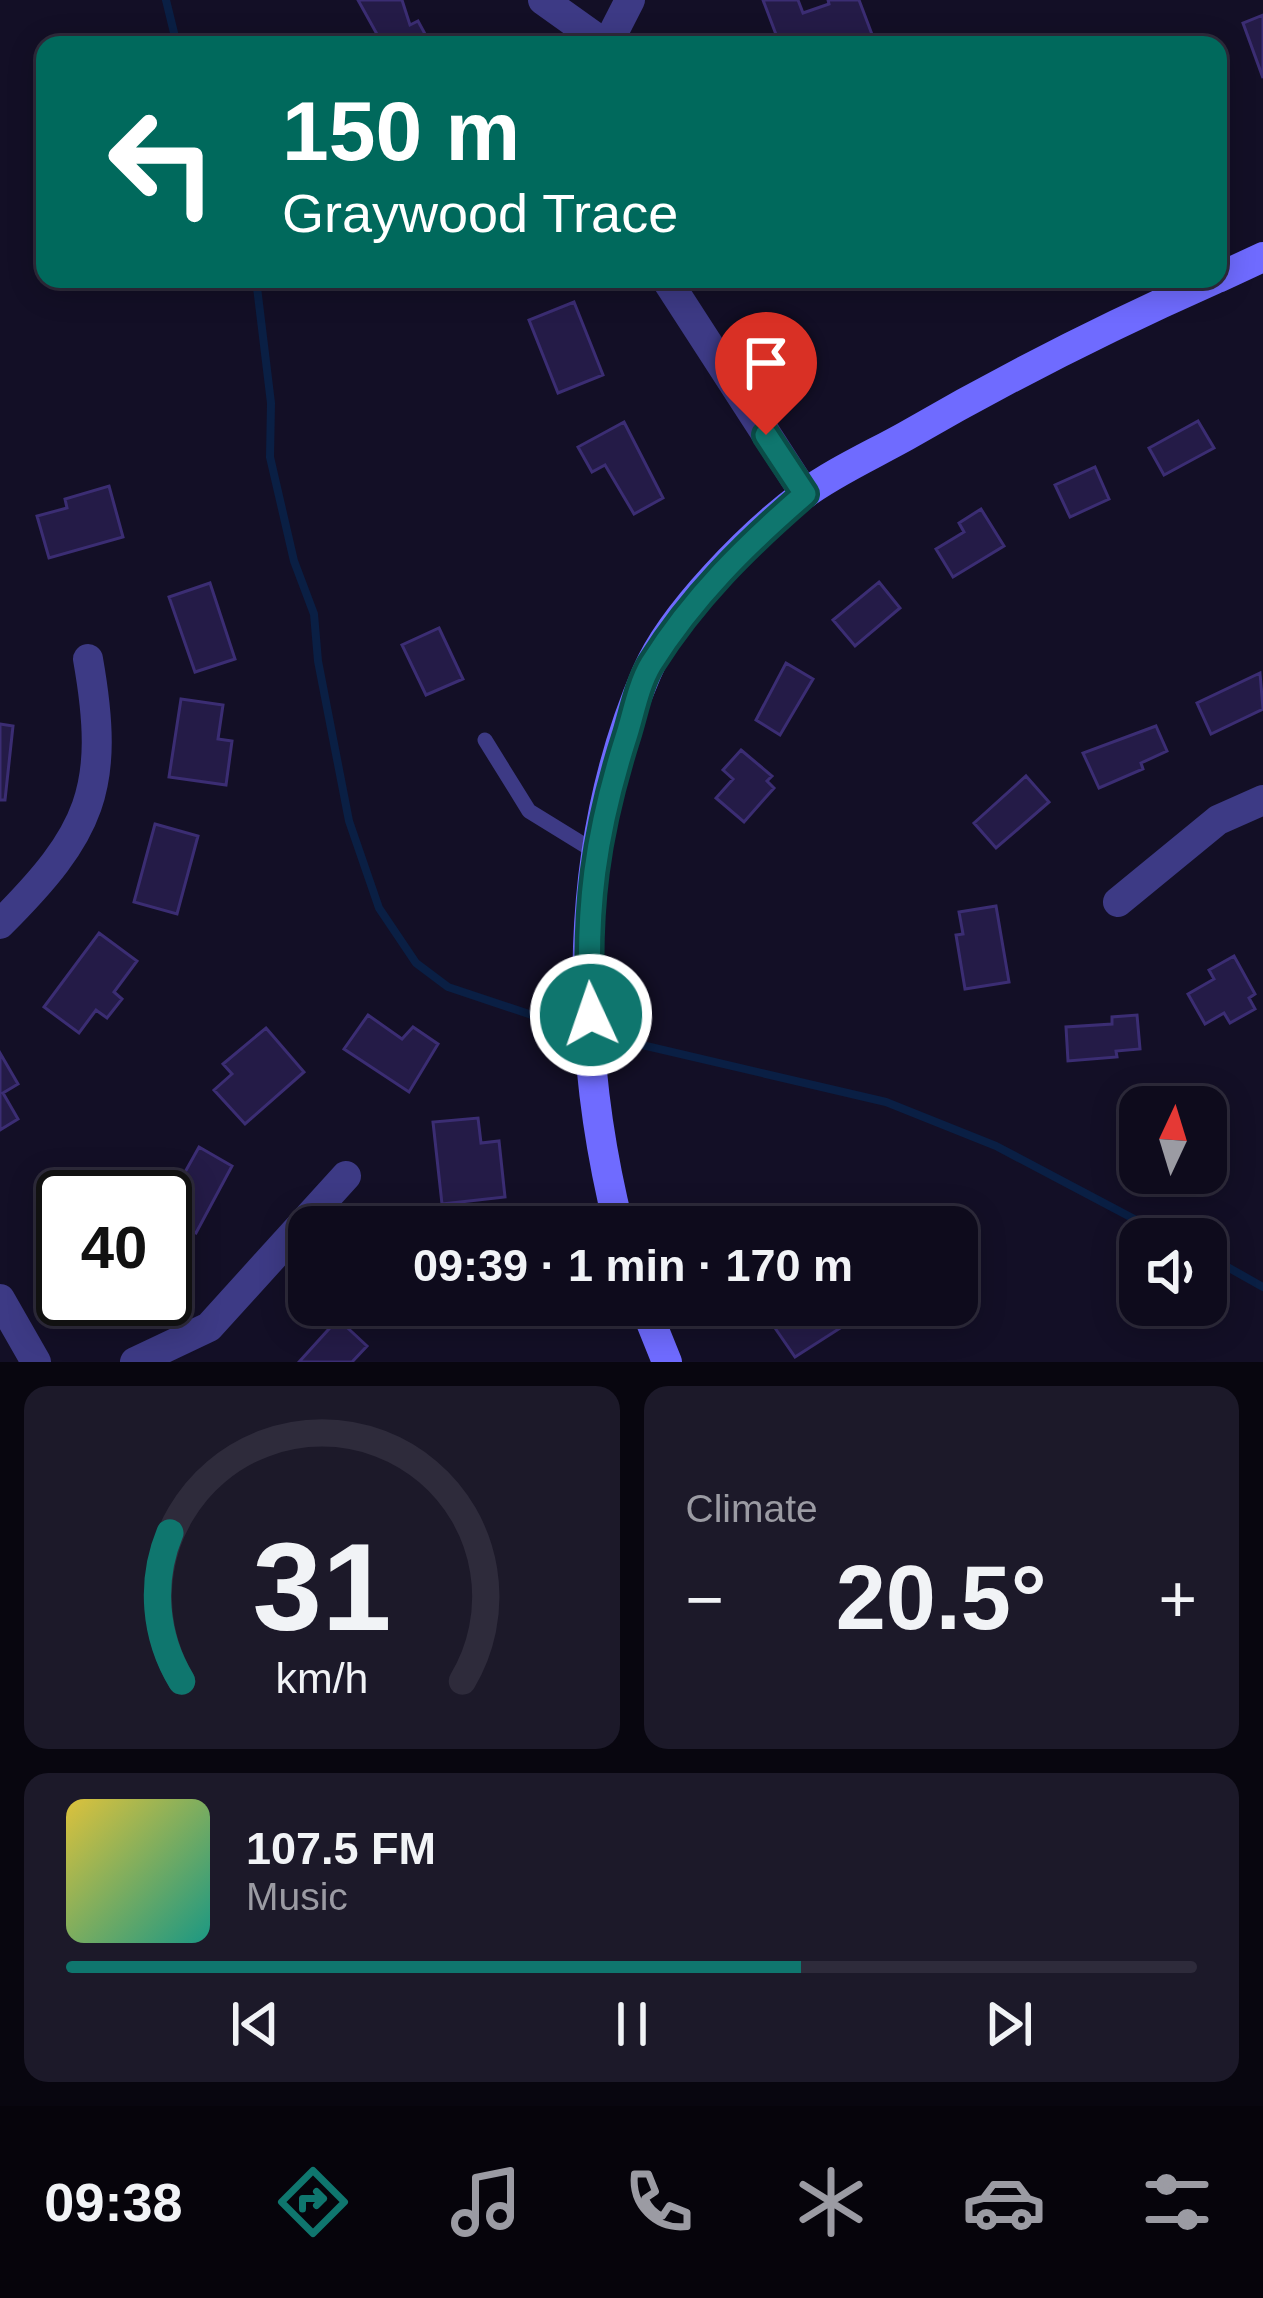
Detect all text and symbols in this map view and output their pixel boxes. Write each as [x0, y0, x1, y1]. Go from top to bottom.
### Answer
icon: left [84, 84, 240, 240]
text: 150 m [282, 84, 520, 178]
text: Graywood Trace [282, 183, 678, 243]
pin [715, 312, 817, 435]
icon: arrive [733, 330, 799, 396]
position arrow [528, 952, 654, 1078]
north arrow [1119, 1086, 1227, 1194]
map controls [1119, 1086, 1227, 1326]
speed limit sign: 40 [36, 1170, 192, 1326]
button: sound [1119, 1218, 1227, 1326]
text: 09:39 · 1 min · 170 m [413, 1240, 853, 1291]
text: Climate [686, 1487, 818, 1530]
text: 31 [252, 1517, 391, 1656]
text: 20.5° [836, 1548, 1047, 1648]
text: − [686, 1562, 724, 1636]
text: + [1158, 1562, 1197, 1636]
text: km/h [275, 1653, 368, 1701]
text: 107.5 FM [246, 1823, 436, 1874]
text: Music [246, 1875, 348, 1918]
icon: previous [222, 1991, 288, 2057]
icon: pause [599, 1991, 665, 2057]
icon: next [976, 1991, 1042, 2057]
icon: directions [271, 2160, 355, 2244]
icon: music [444, 2160, 528, 2244]
icon: phone [617, 2160, 701, 2244]
icon: climate [789, 2160, 873, 2244]
icon: car [962, 2160, 1046, 2244]
icon: filters [1135, 2160, 1219, 2244]
text: 09:38 [44, 2172, 182, 2232]

